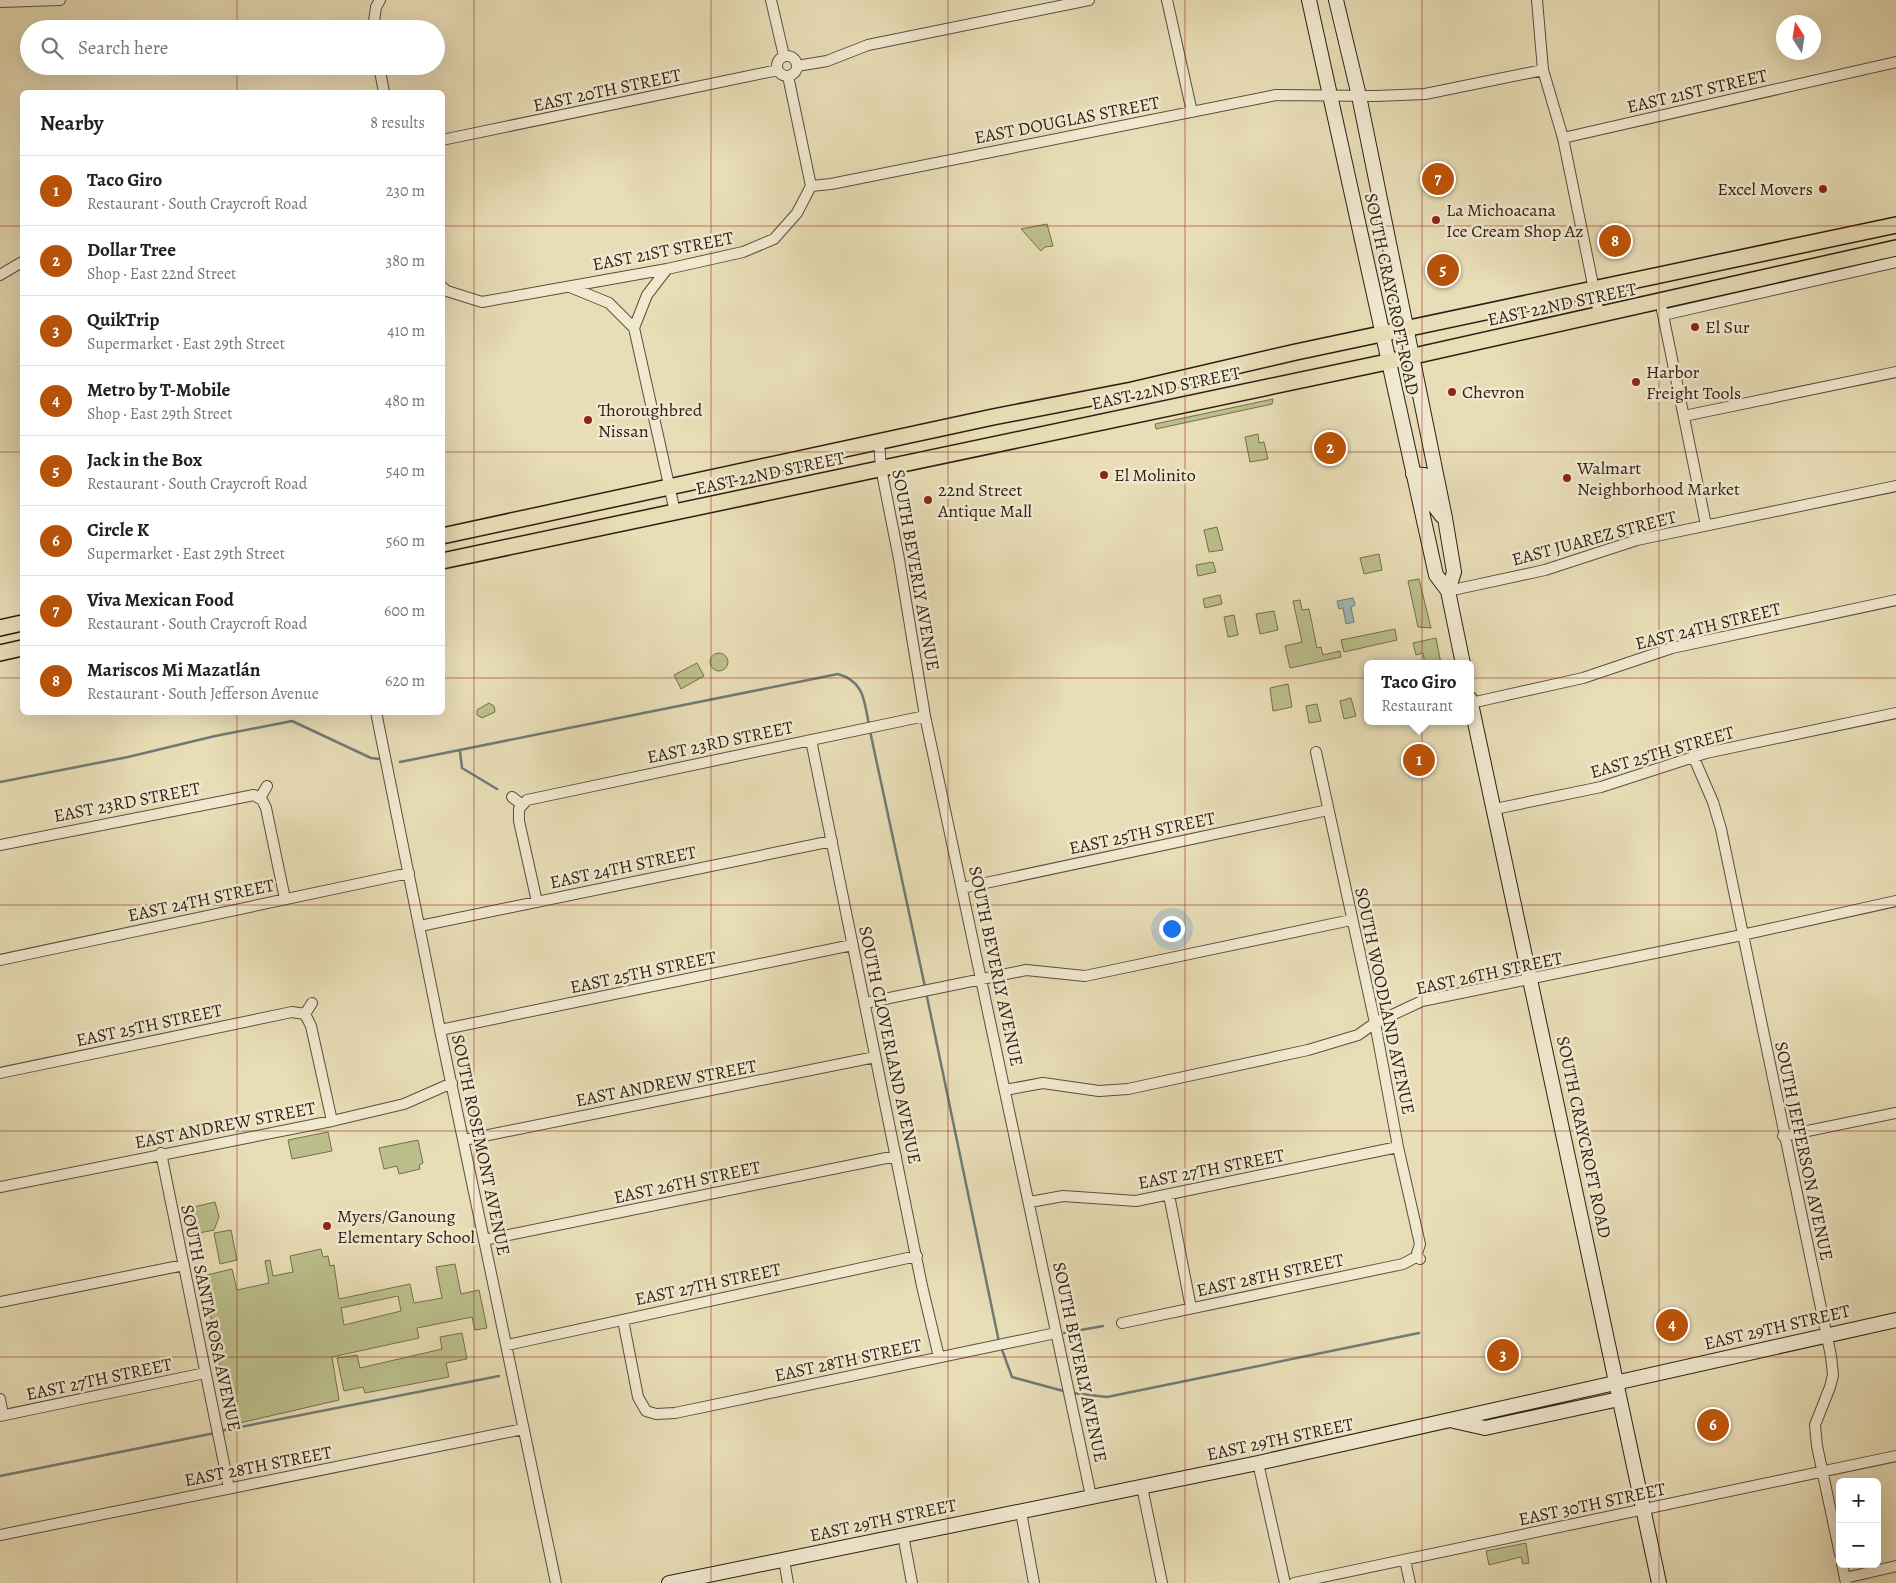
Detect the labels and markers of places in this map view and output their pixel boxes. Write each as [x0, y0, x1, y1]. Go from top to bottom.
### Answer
pin: 7 [1422, 160, 1454, 198]
place label: Excel Movers [1717, 177, 1813, 201]
marker: Excel Movers [1817, 183, 1829, 195]
place label: La Michoacana Ice Cream Shop Az [1446, 198, 1584, 243]
marker: La Michoacana Ice Cream Shop Az [1430, 214, 1442, 226]
pin: 8 [1599, 222, 1631, 260]
pin: 5 [1427, 251, 1459, 289]
place label: El Sur [1705, 315, 1750, 339]
marker: El Sur [1689, 321, 1701, 333]
place label: Harbor Freight Tools [1646, 360, 1741, 405]
marker: Harbor Freight Tools [1630, 376, 1642, 388]
place label: Chevron [1462, 380, 1525, 404]
marker: Chevron [1446, 386, 1458, 398]
place label: Thoroughbred Nissan [598, 398, 703, 443]
marker: Thoroughbred Nissan [582, 414, 594, 426]
pin: 2 [1314, 429, 1346, 467]
place label: Walmart Neighborhood Market [1576, 456, 1740, 501]
place label: El Molinito [1114, 463, 1196, 487]
marker: El Molinito [1098, 469, 1110, 481]
marker: Walmart Neighborhood Market [1561, 472, 1573, 484]
place label: 22nd Street Antique Mall [937, 478, 1033, 523]
marker: 22nd Street Antique Mall [922, 494, 934, 506]
pin: 1 [1403, 741, 1435, 779]
place label: Myers/Ganoung Elementary School [337, 1204, 475, 1249]
marker: Myers/Ganoung Elementary School [321, 1220, 333, 1232]
pin: 4 [1656, 1306, 1688, 1344]
pin: 3 [1487, 1336, 1519, 1374]
pin: 6 [1697, 1406, 1729, 1444]

